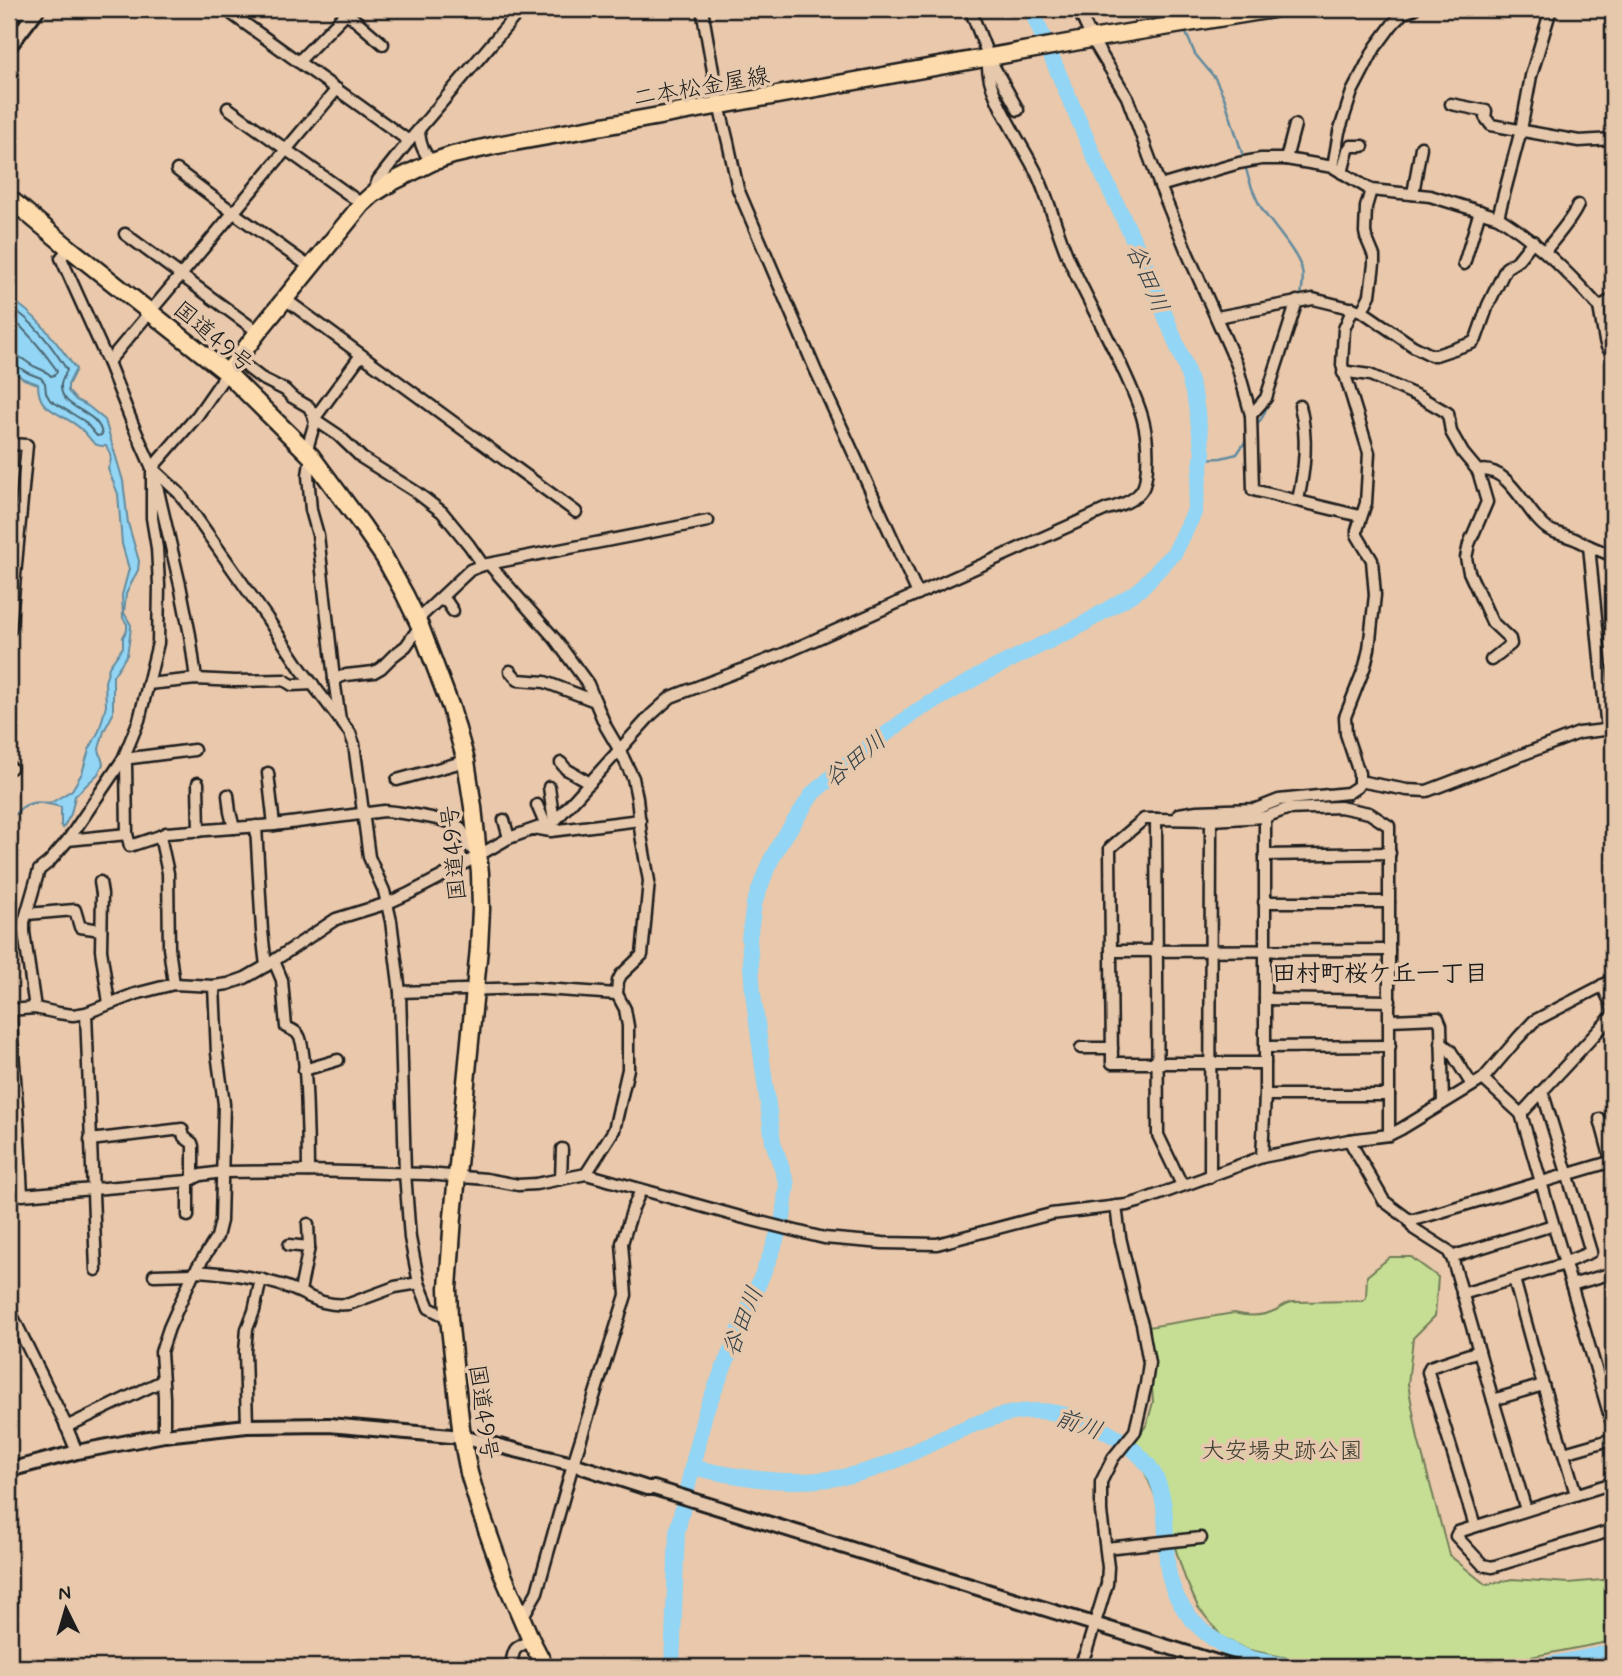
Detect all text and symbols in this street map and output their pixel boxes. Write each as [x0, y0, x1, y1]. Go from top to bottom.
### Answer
street label: 二本松金屋線 [631, 61, 772, 115]
water label: 谷田川 [1118, 239, 1175, 318]
street label: 国道49号 [166, 295, 259, 380]
water label: 谷田川 [818, 725, 894, 795]
street label: 国道49号 [436, 804, 474, 902]
district label: 田村町桜ケ丘一丁目 [1272, 959, 1488, 990]
water label: 谷田川 [716, 1282, 771, 1361]
street label: 国道49号 [460, 1363, 504, 1462]
water label: 前川 [1051, 1403, 1106, 1448]
park label: 大安場史跡公園 [1202, 1437, 1363, 1467]
north arrow [32, 1574, 102, 1644]
text: N [57, 1581, 72, 1607]

